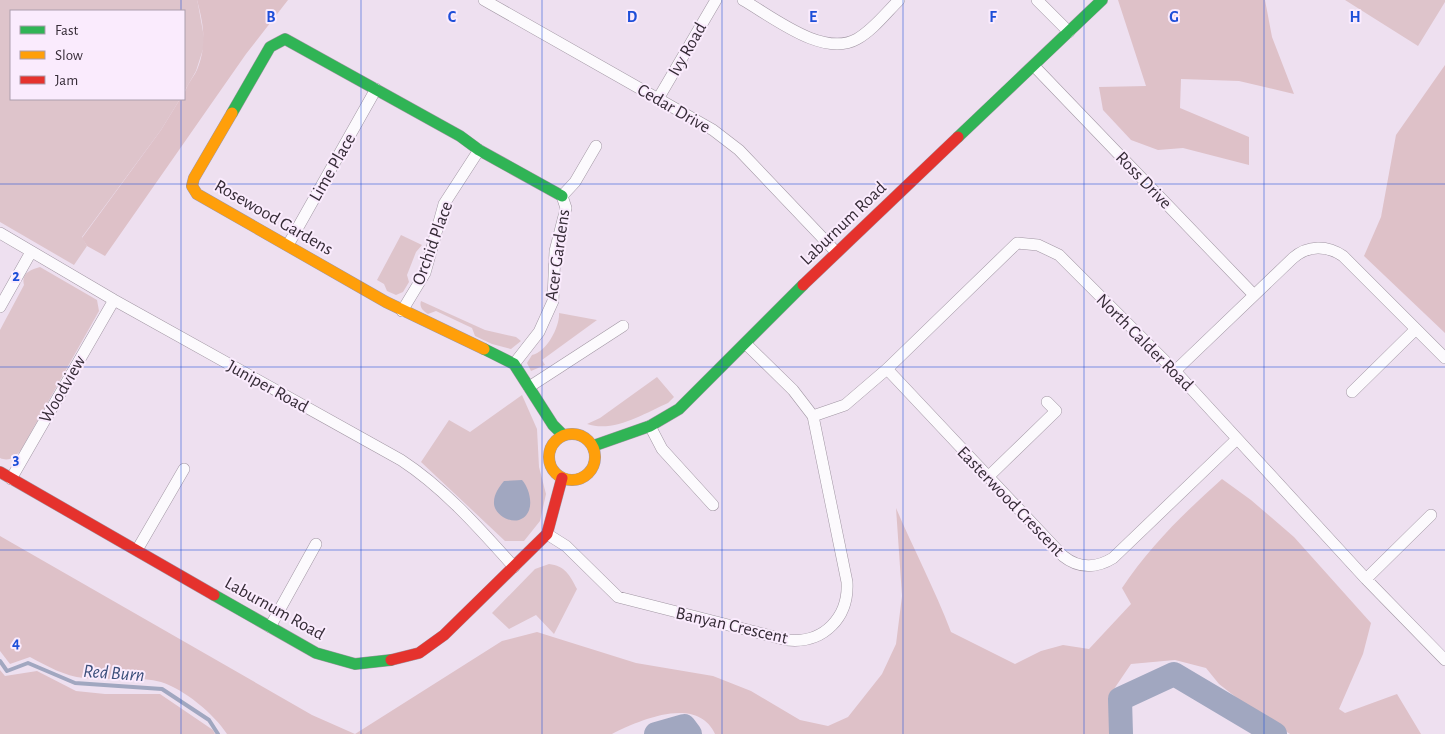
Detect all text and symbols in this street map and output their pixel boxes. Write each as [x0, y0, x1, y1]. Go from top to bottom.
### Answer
text: B [266, 9, 276, 25]
text: C [448, 9, 457, 25]
text: D [627, 9, 638, 25]
text: E [809, 9, 817, 25]
text: F [989, 9, 997, 25]
text: G [1169, 9, 1179, 25]
text: H [1349, 9, 1361, 25]
legend [10, 10, 185, 100]
street label: Ivy Road [665, 20, 710, 79]
text: Fast [55, 23, 79, 38]
text: Slow [55, 48, 83, 63]
text: Jam [55, 73, 78, 88]
street label: Cedar Drive [634, 81, 713, 137]
street label: Lime Place [306, 131, 359, 204]
street label: Ross Drive [1112, 149, 1175, 213]
street label: Rosewood Gardens [211, 177, 336, 259]
street label: Laburnum Road [797, 179, 890, 269]
street label: Orchid Place [410, 199, 456, 288]
street label: Acer Gardens [543, 208, 573, 302]
text: 2 [12, 268, 20, 284]
street label: North Calder Road [1092, 291, 1196, 395]
street label: Woodview [36, 353, 89, 426]
street label: Juniper Road [224, 357, 311, 417]
street label: Easterwood Crescent [953, 443, 1067, 560]
text: 3 [13, 451, 20, 467]
street label: Laburnum Road [221, 574, 328, 644]
street label: Banyan Crescent [674, 604, 790, 648]
text: 4 [12, 635, 20, 651]
water label: Red Burn [83, 662, 145, 685]

